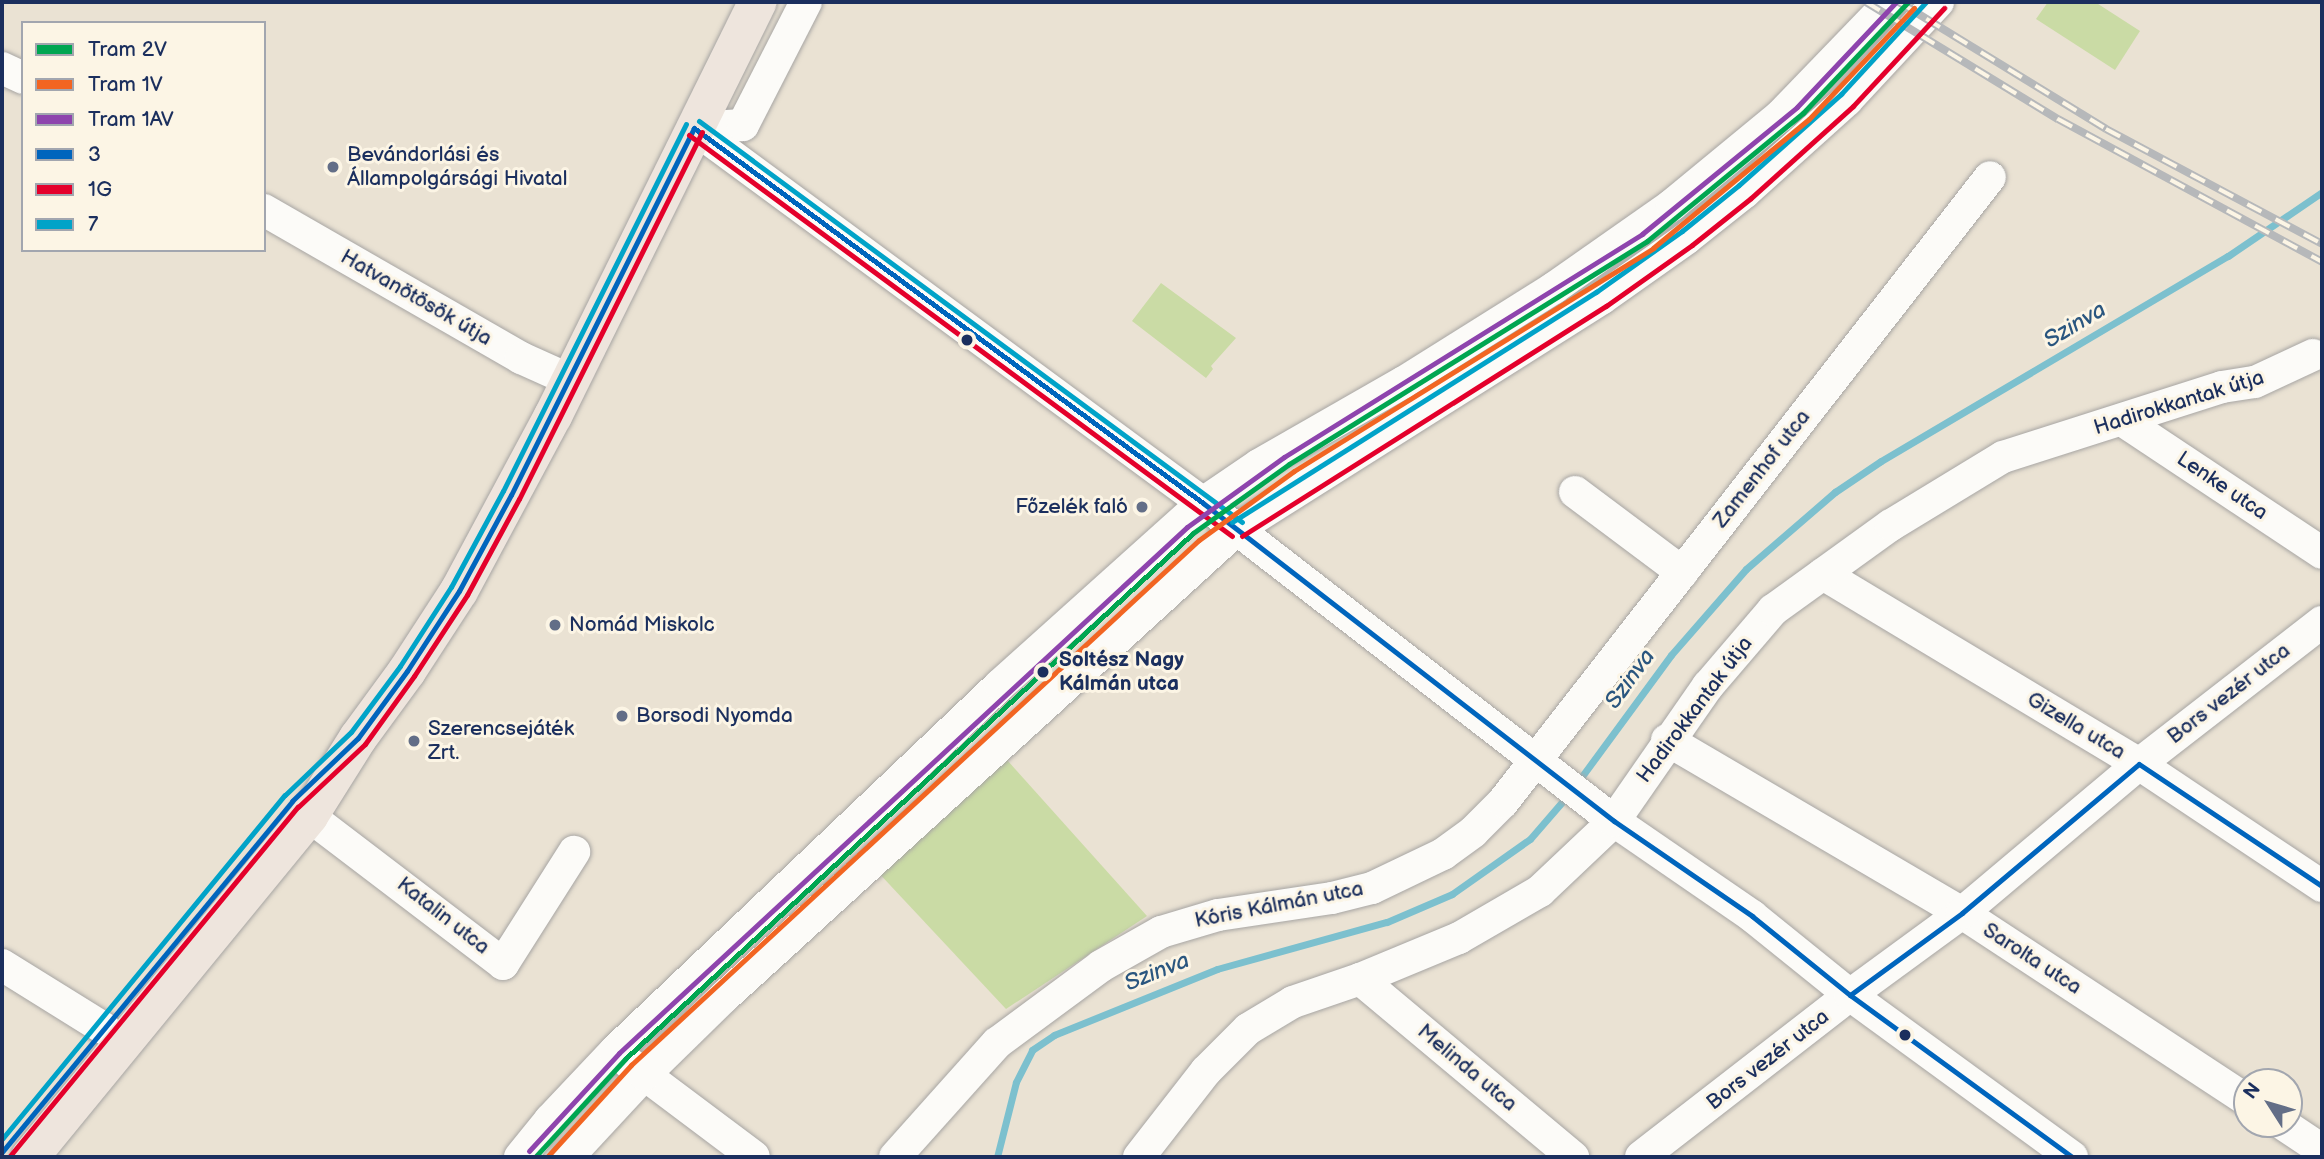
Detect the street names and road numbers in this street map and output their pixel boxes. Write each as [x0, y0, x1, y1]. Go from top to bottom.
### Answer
street label: Hatvanötösök útja [336, 245, 496, 351]
street label: Hadirokkantak útja [2091, 365, 2267, 441]
street label: Zamenhof utca [1708, 405, 1816, 533]
street label: Lenke utca [2172, 446, 2272, 526]
street label: Hadirokkantak útja [1632, 632, 1758, 788]
street label: Bors vezér utca [2163, 638, 2295, 750]
street label: Gizella utca [2022, 687, 2130, 765]
street label: Katalin utca [392, 872, 494, 960]
street label: Kóris Kálmán utca [1193, 876, 1365, 934]
street label: Sarolta utca [1978, 918, 2086, 1000]
street label: Bors vezér utca [1702, 1004, 1834, 1116]
street label: Melinda utca [1412, 1019, 1522, 1117]

